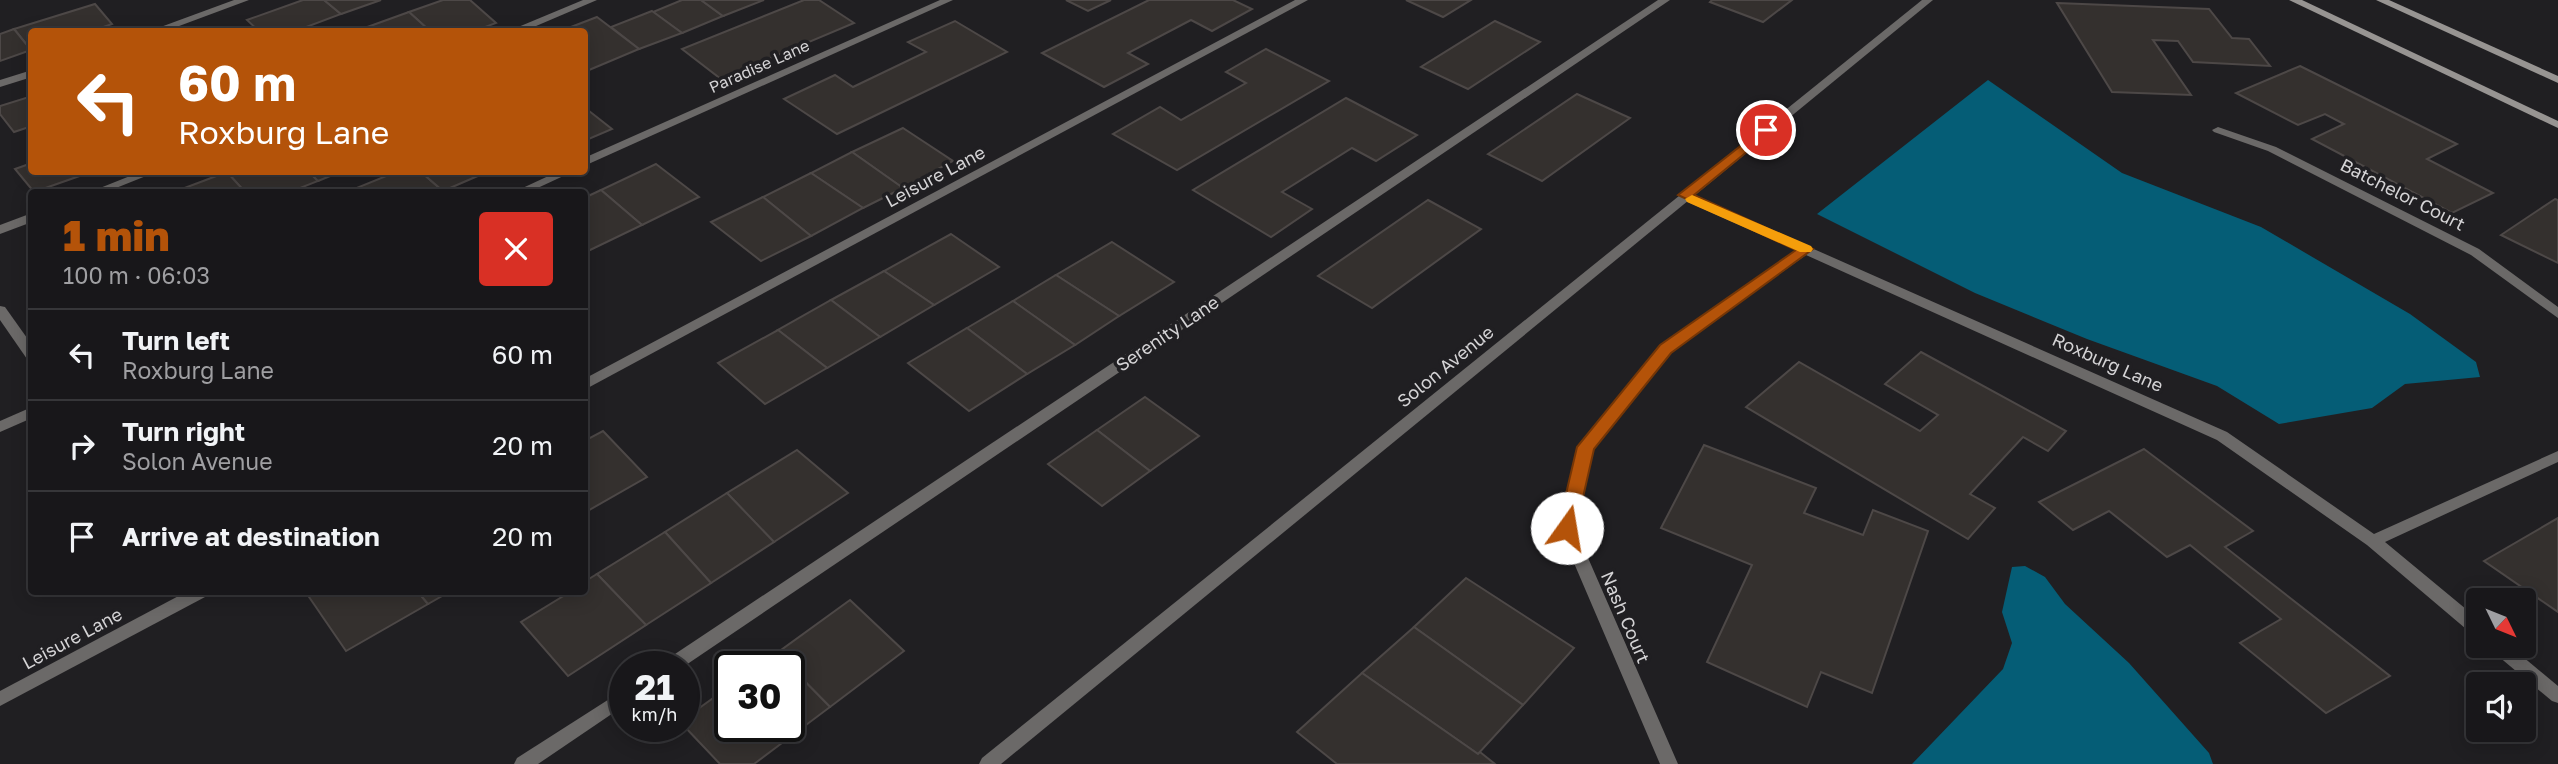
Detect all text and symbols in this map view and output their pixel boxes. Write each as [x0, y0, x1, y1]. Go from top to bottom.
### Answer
street label: Paradise Lane [706, 35, 812, 97]
text: 60 m [178, 53, 296, 112]
icon: left [63, 56, 154, 147]
pin [1736, 100, 1796, 160]
icon: arrive [1747, 111, 1785, 149]
text: Roxburg Lane [178, 113, 389, 151]
street label: Leisure Lane [881, 141, 989, 211]
street label: Batchelor Court [2337, 153, 2469, 235]
text: 1 min [63, 210, 170, 260]
button: close [479, 212, 553, 286]
text: 100 m · 06:03 [63, 261, 210, 289]
street label: Serenity Lane [1111, 290, 1223, 376]
street label: Solon Avenue [1392, 320, 1498, 412]
text: Turn left [122, 325, 230, 356]
street label: Roxburg Lane [2049, 328, 2167, 396]
icon: left [63, 336, 101, 374]
text: 60 m [492, 339, 553, 370]
text: Roxburg Lane [122, 356, 274, 384]
text: Turn right [122, 416, 245, 447]
icon: right [63, 427, 101, 465]
text: 20 m [492, 430, 553, 461]
text: Solon Avenue [122, 447, 273, 475]
position arrow [1530, 491, 1604, 565]
icon: arrive [63, 518, 101, 556]
text: Arrive at destination [122, 521, 380, 552]
text: 20 m [492, 521, 553, 552]
street label: Nash Court [1597, 568, 1655, 666]
north arrow [2466, 588, 2536, 658]
map controls [2466, 588, 2536, 742]
street label: Leisure Lane [18, 603, 126, 673]
speed limit sign: 30 [714, 651, 805, 742]
text: 21 [635, 666, 674, 708]
button: sound [2466, 672, 2536, 742]
text: km/h [632, 703, 677, 725]

